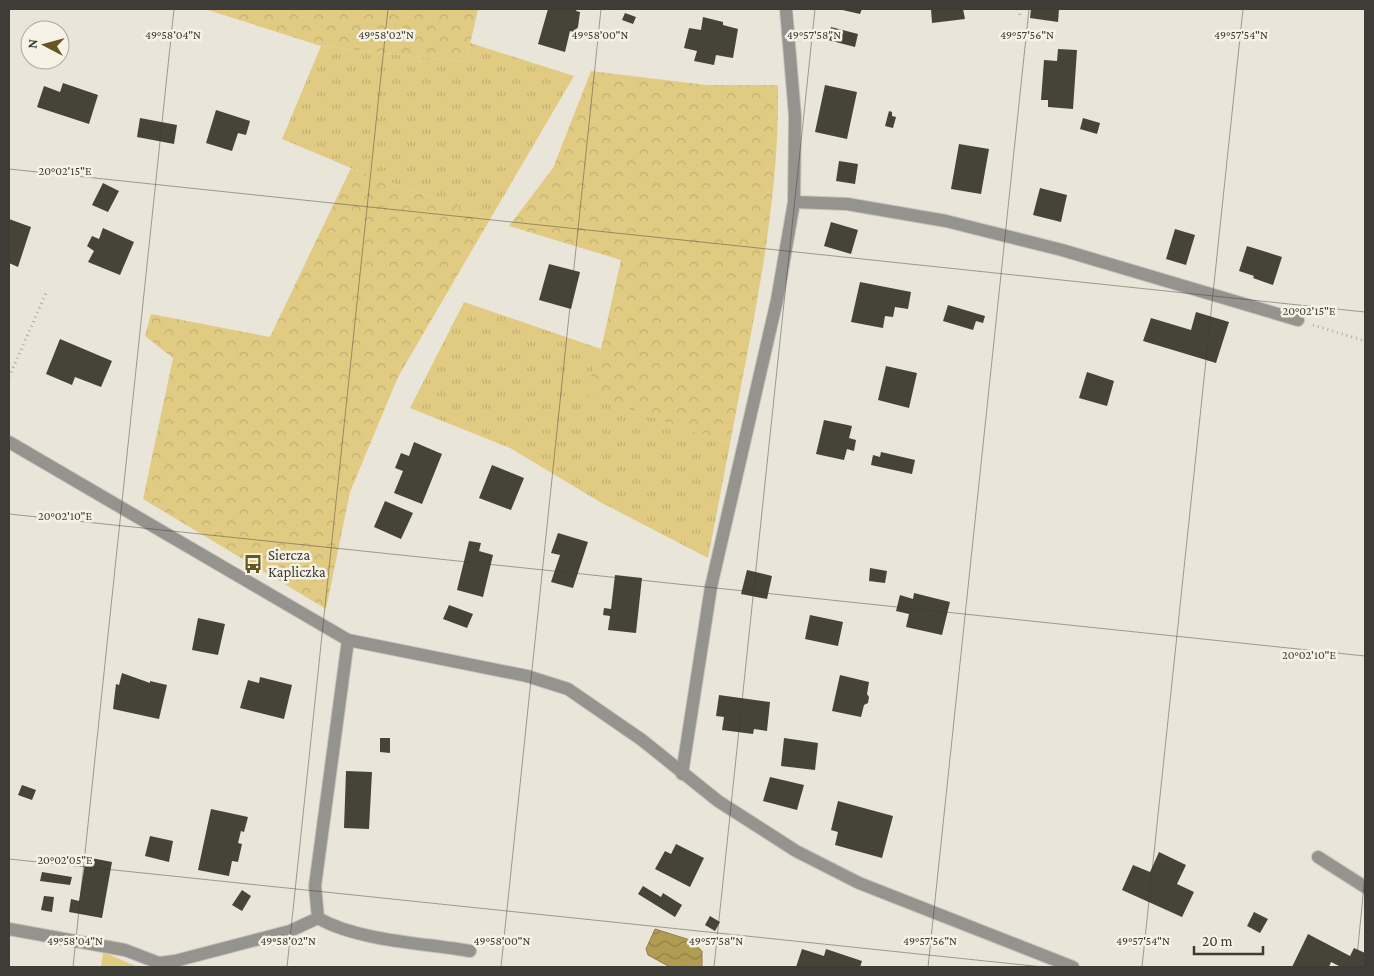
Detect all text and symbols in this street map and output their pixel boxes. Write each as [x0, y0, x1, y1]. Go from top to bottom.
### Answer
north arrow [20, 20, 70, 70]
text: 49°58'04"N [145, 28, 201, 42]
text: 49°58'02"N [358, 28, 414, 42]
text: 49°58'00"N [572, 28, 629, 42]
text: 49°57'58"N [787, 28, 841, 42]
text: 49°57'56"N [1000, 28, 1054, 42]
text: 49°57'54"N [1214, 28, 1268, 42]
text: N [24, 38, 41, 49]
text: 20°02'15"E [39, 164, 92, 178]
text: 20°02'15"E [1283, 304, 1336, 318]
text: 20°02'10"E [38, 509, 92, 523]
place label: Siercza Kapliczka [268, 547, 326, 581]
bus stop icon: Siercza Kapliczka [242, 553, 264, 575]
text: 20°02'10"E [1282, 648, 1336, 662]
text: 20°02'05"E [37, 853, 93, 867]
scale bar [1194, 924, 1263, 956]
text: 20 m [1202, 933, 1233, 949]
text: 49°58'04"N [47, 934, 103, 948]
text: 49°58'02"N [260, 934, 316, 948]
text: 49°58'00"N [474, 934, 531, 948]
text: 49°57'58"N [689, 934, 743, 948]
text: 49°57'56"N [903, 934, 957, 948]
text: 49°57'54"N [1116, 934, 1170, 948]

